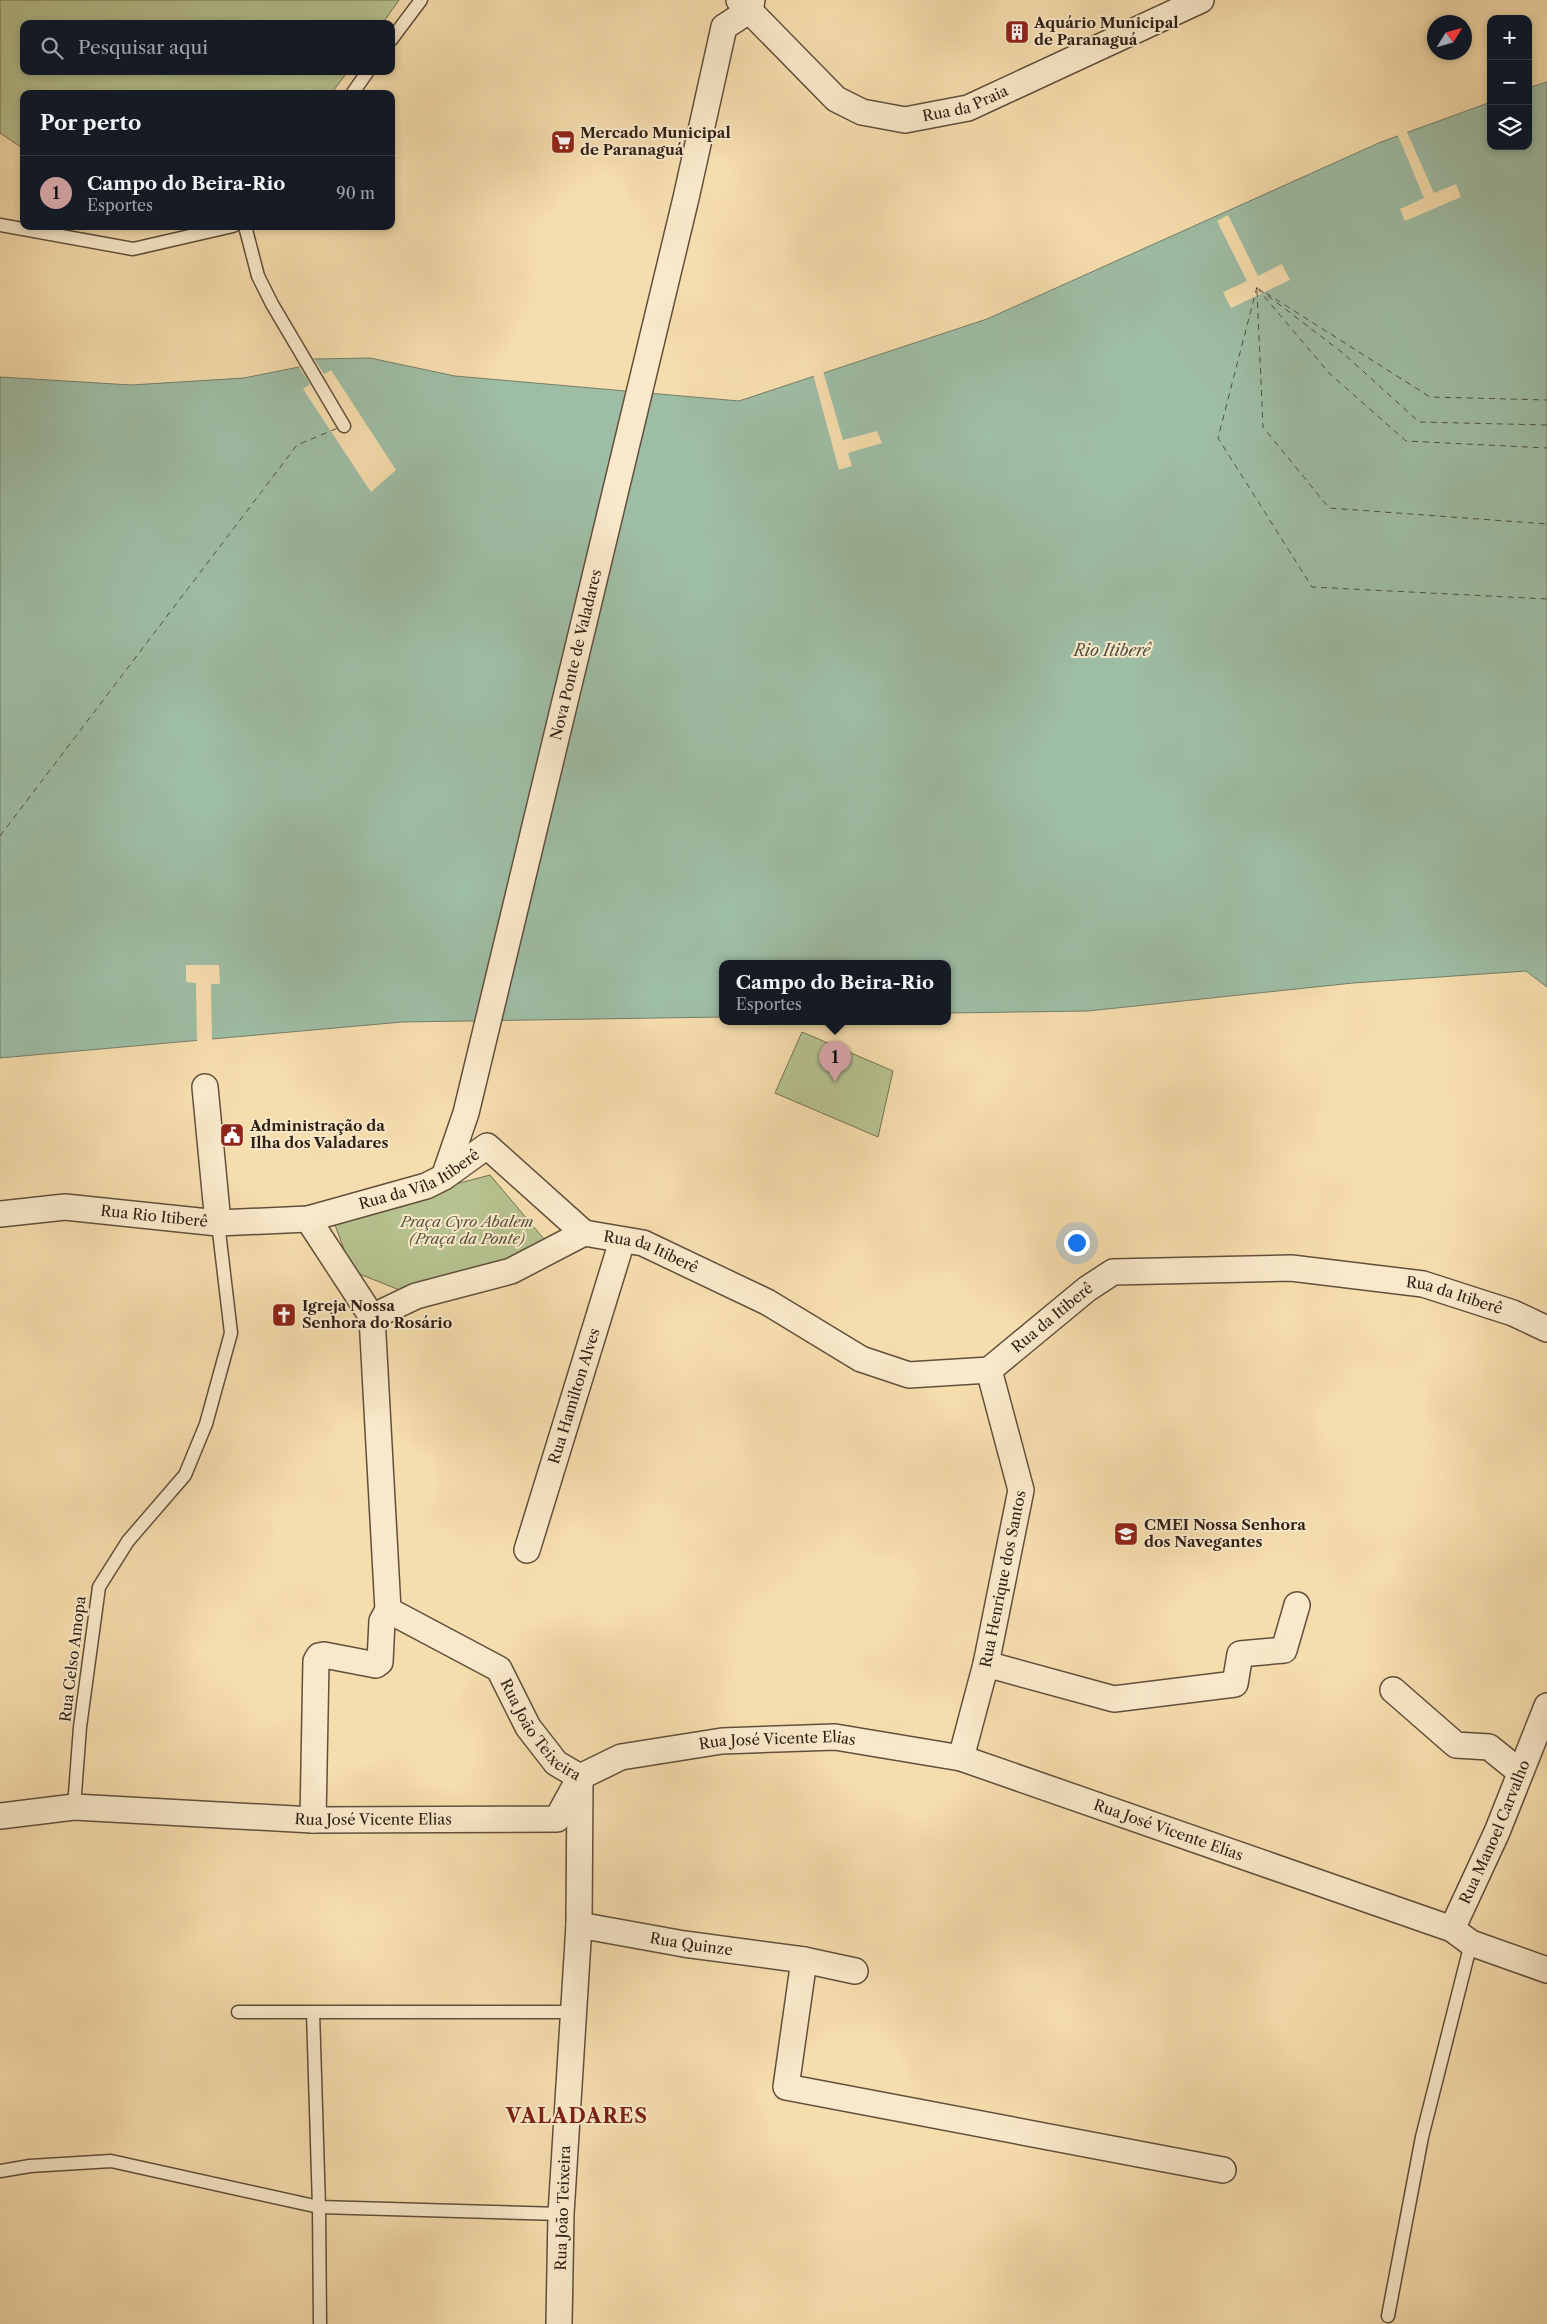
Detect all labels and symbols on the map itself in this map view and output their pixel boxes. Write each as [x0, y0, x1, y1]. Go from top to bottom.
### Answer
place label: Aquário Municipal de Paranaguá [1033, 13, 1179, 49]
north arrow [1427, 15, 1472, 60]
building icon: Aquário Municipal de Paranaguá [1004, 19, 1030, 45]
street label: Rua da Praia [921, 81, 1011, 125]
place label: Mercado Municipal de Paranaguá [580, 123, 731, 159]
supermarket icon: Mercado Municipal de Paranaguá [550, 129, 576, 155]
street label: Nova Ponte de Valadares [546, 567, 605, 742]
water label: Rio Itiberê [1072, 640, 1153, 660]
pin: 1 [819, 1041, 851, 1082]
place label: Administração da Ilha dos Valadares [249, 1116, 388, 1152]
public building icon: Administração da Ilha dos Valadares [219, 1122, 245, 1148]
street label: Rua da Vila Itiberê [356, 1145, 483, 1213]
street label: Rua Rio Itiberê [100, 1201, 209, 1231]
park label: Praça Cyro Abalem (Praça da Ponte) [399, 1212, 534, 1248]
street label: Rua da Itiberê [602, 1226, 702, 1277]
your location [1064, 1230, 1090, 1256]
street label: Rua da Itiberê [1405, 1272, 1505, 1318]
street label: Rua da Itiberê [1007, 1278, 1096, 1356]
place label: Igreja Nossa Senhora do Rosário [302, 1296, 452, 1332]
church icon: Igreja Nossa Senhora do Rosário [271, 1302, 297, 1328]
street label: Rua Hamilton Alves [544, 1326, 604, 1466]
street label: Rua Henrique dos Santos [976, 1489, 1030, 1669]
place label: CMEI Nossa Senhora dos Navegantes [1144, 1515, 1306, 1551]
school or university icon: CMEI Nossa Senhora dos Navegantes [1113, 1521, 1139, 1547]
street label: Rua Celso Amopa [55, 1595, 90, 1723]
street label: Rua João Teixeira [496, 1675, 584, 1784]
street label: Rua José Vicente Elias [697, 1727, 857, 1754]
street label: Rua Manoel Carvalho [1455, 1757, 1534, 1907]
street label: Rua José Vicente Elias [1091, 1795, 1246, 1865]
street label: Rua José Vicente Elias [294, 1809, 452, 1829]
street label: Rua Quinze [648, 1928, 734, 1959]
district label: VALADARES [505, 2104, 648, 2128]
street label: Rua João Teixeira [551, 2145, 574, 2271]

